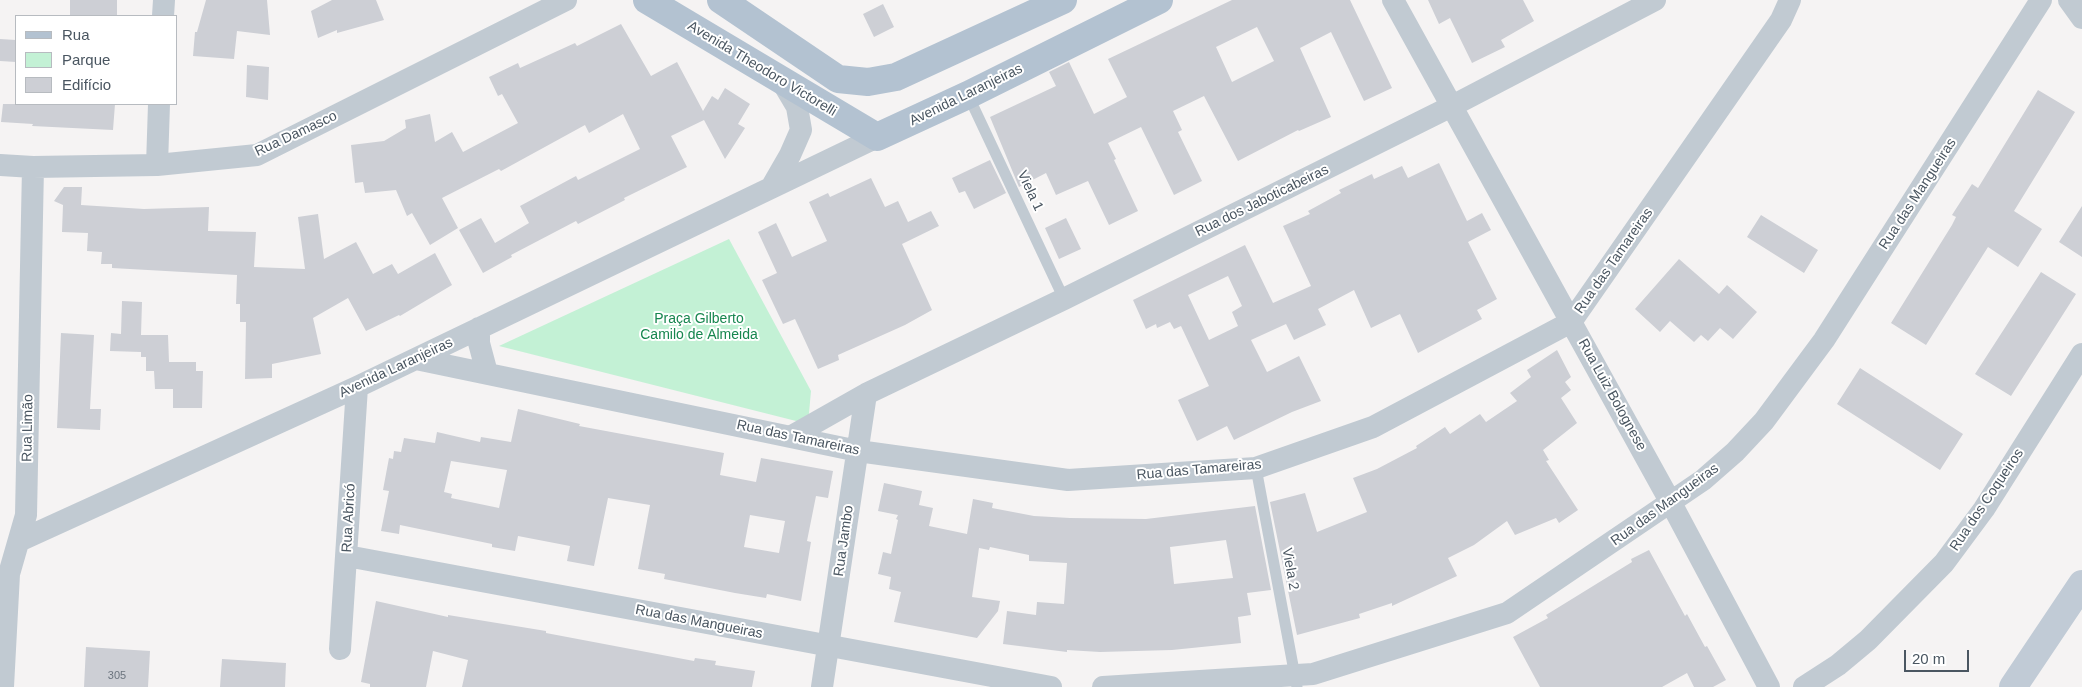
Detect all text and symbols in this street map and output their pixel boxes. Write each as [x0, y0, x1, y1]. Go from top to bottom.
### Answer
legend [15, 15, 178, 105]
street label: Avenida Theodoro Victorelli [685, 18, 839, 120]
text: Rua [62, 26, 90, 43]
text: Parque [62, 51, 110, 68]
street label: Avenida Laranjeiras [907, 60, 1025, 130]
text: Edifício [62, 76, 111, 93]
street label: Rua Damasco [252, 108, 340, 160]
street label: Rua das Mangueiras [1876, 135, 1960, 253]
street label: Rua dos Jaboticabeiras [1193, 161, 1331, 241]
street label: Viela 1 [1013, 168, 1047, 214]
street label: Rua das Tamareiras [1571, 205, 1657, 317]
park label: Praça Gilberto Camilo de Almeida [640, 311, 758, 344]
street label: Avenida Laranjeiras [336, 334, 456, 402]
street label: Rua Luiz Bolognese [1574, 336, 1650, 454]
street label: Rua Limão [19, 394, 37, 462]
street label: Rua das Tamareiras [735, 417, 861, 459]
street label: Rua dos Coqueiros [1947, 446, 2027, 554]
street label: Rua das Tamareiras [1136, 456, 1262, 484]
street label: Rua das Mangueiras [1608, 460, 1722, 550]
street label: Rua Abricó [339, 483, 359, 553]
street label: Rua Jambo [831, 504, 857, 578]
street label: Viela 2 [1278, 547, 1302, 591]
street label: Rua das Mangueiras [634, 601, 764, 643]
scale bar [1907, 640, 1972, 672]
text: 20 m [1912, 650, 1945, 667]
house number: 305 [108, 669, 126, 683]

